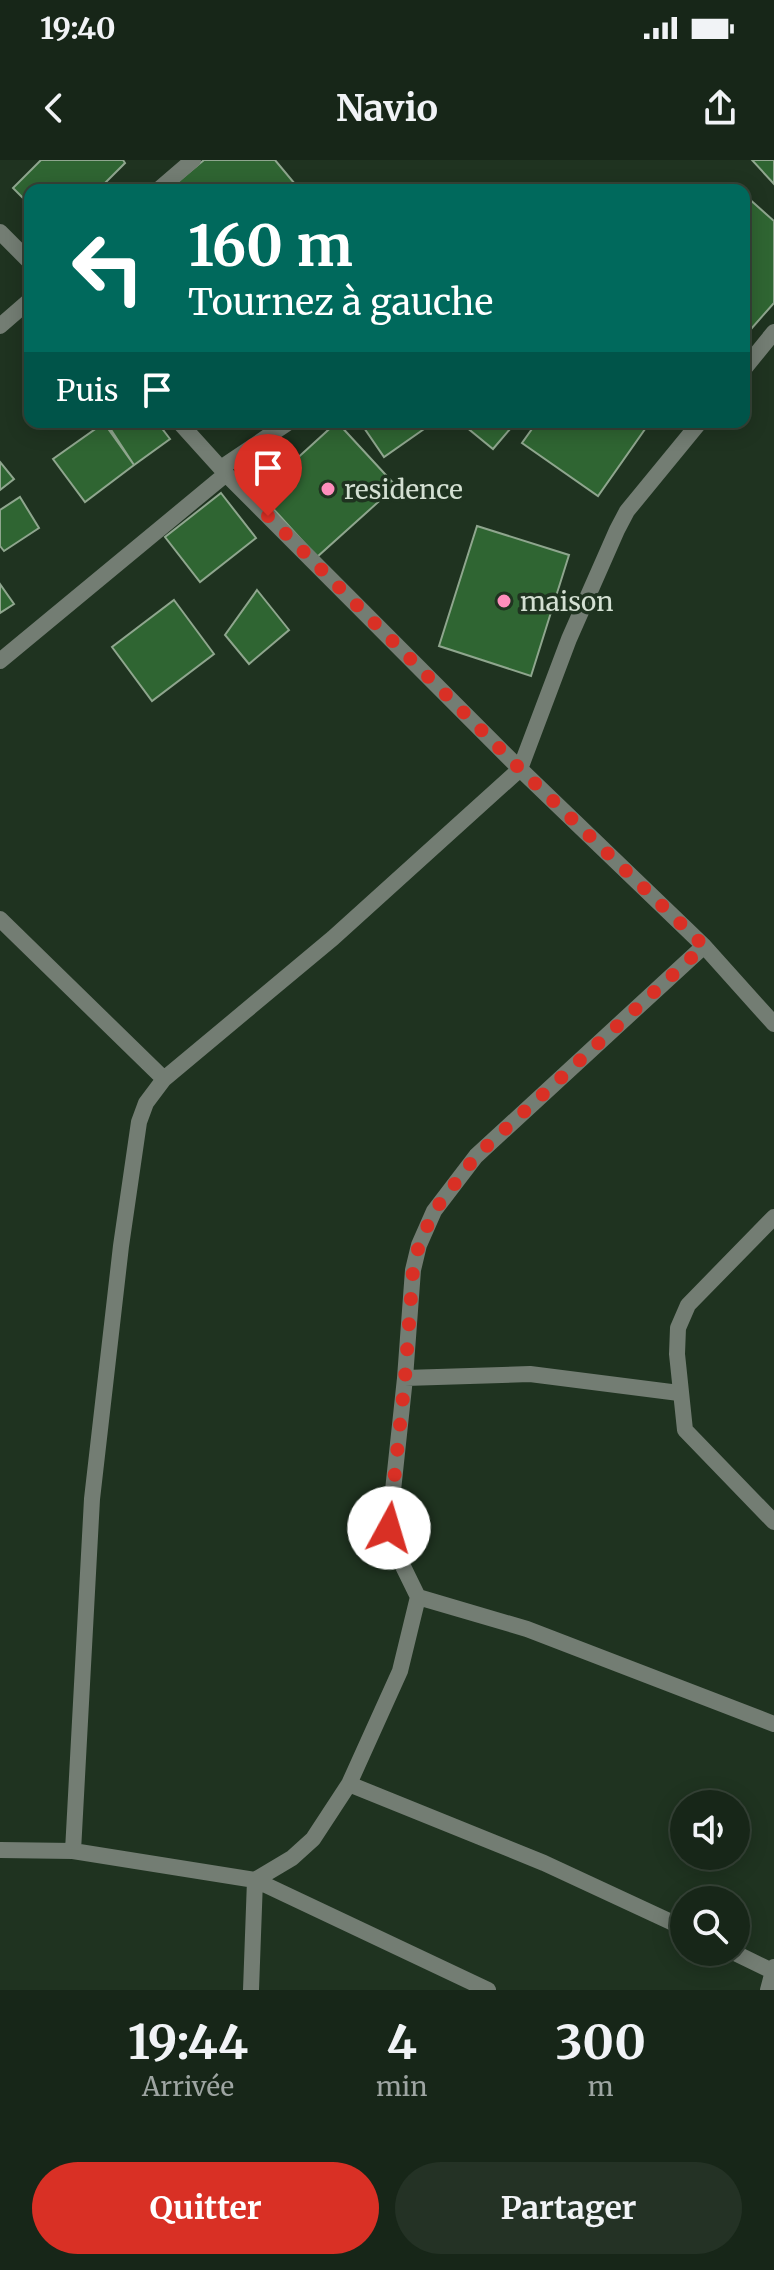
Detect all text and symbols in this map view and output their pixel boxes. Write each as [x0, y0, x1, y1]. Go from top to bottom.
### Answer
text: 19:40 [40, 9, 116, 47]
icon: back [32, 86, 76, 130]
text: Navio [336, 86, 438, 131]
icon: share [698, 86, 742, 130]
text: 160 m [188, 211, 353, 281]
icon: left [56, 216, 160, 320]
text: Tournez à gauche [188, 280, 493, 325]
icon: arrive [135, 368, 179, 412]
text: Puis [56, 371, 119, 409]
pin [234, 434, 302, 516]
icon: arrive [246, 446, 290, 490]
place label: residence [344, 473, 463, 506]
marker: residence [319, 480, 337, 498]
place label: maison [520, 585, 613, 618]
marker: maison [495, 592, 513, 610]
position arrow [347, 1486, 431, 1570]
map controls [670, 1790, 750, 1966]
button: sound [670, 1790, 750, 1870]
button: search [670, 1886, 750, 1966]
text: 19:44 [128, 2012, 248, 2072]
text: 4 [387, 2012, 417, 2072]
text: 300 [555, 2012, 646, 2072]
text: Arrivée [142, 2070, 234, 2103]
text: min [376, 2070, 428, 2103]
text: m [588, 2070, 614, 2103]
button: Quitter [32, 2162, 379, 2254]
button: Partager [395, 2162, 742, 2254]

